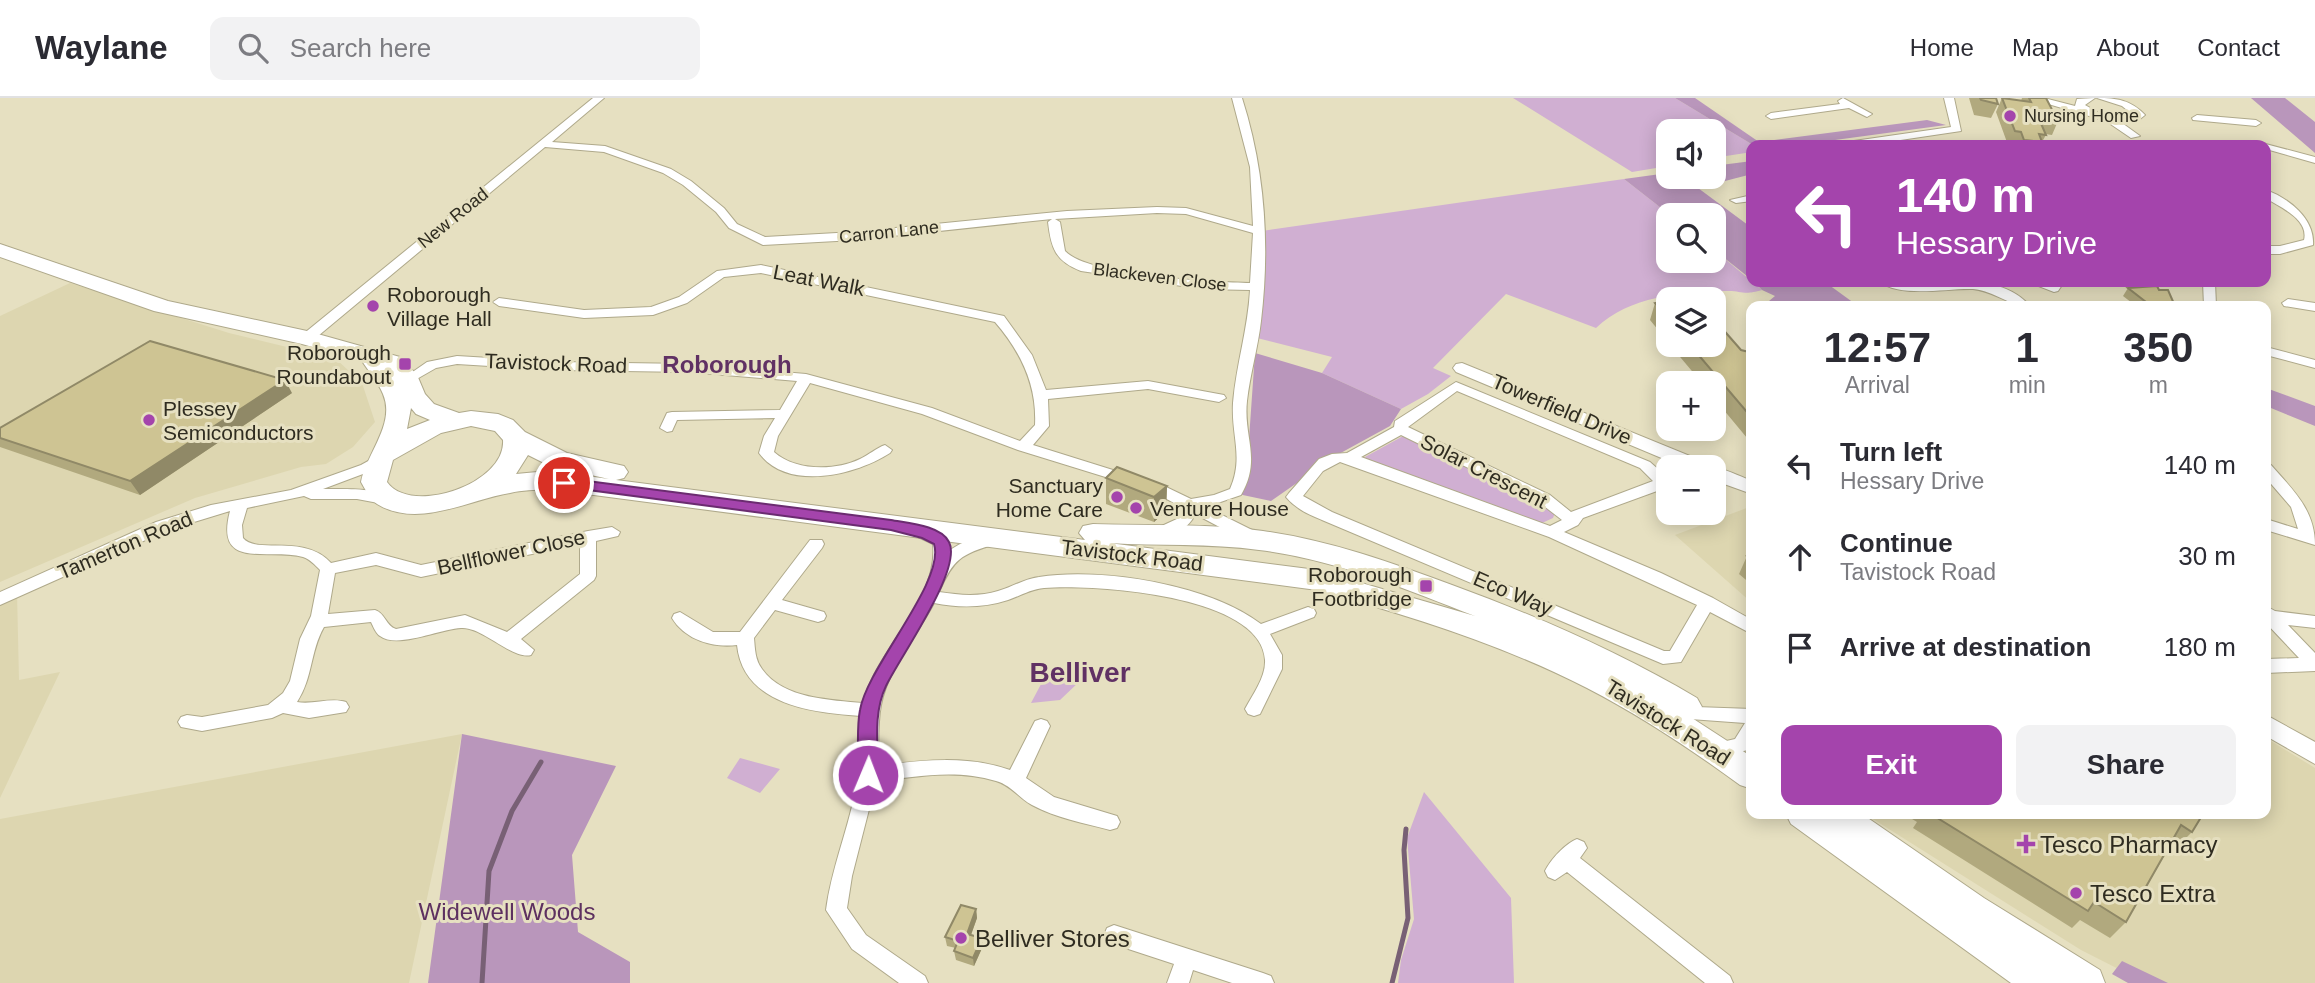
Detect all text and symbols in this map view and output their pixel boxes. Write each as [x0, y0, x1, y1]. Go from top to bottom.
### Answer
search box [210, 17, 700, 80]
text: Waylane [35, 29, 168, 66]
icon: search [234, 29, 272, 67]
text: Search here [290, 33, 431, 63]
text: Home [1910, 34, 1974, 61]
text: Map [2012, 34, 2059, 61]
text: About [2097, 34, 2159, 61]
text: Contact [2197, 34, 2280, 61]
place label: Nursing Home [2024, 106, 2139, 126]
marker: Nursing Home [2002, 108, 2018, 124]
map controls [1656, 119, 1726, 525]
button: sound [1656, 119, 1726, 189]
icon: left [1781, 168, 1872, 259]
text: 140 m [1896, 168, 2035, 222]
street label: New Road [414, 184, 492, 252]
button: search [1656, 203, 1726, 273]
street label: Carron Lane [838, 217, 940, 247]
text: Hessary Drive [1896, 225, 2097, 261]
street label: Blackeven Close [1092, 259, 1228, 295]
street label: Leat Walk [771, 260, 867, 300]
place label: Roborough Village Hall [387, 283, 492, 330]
button: layers [1656, 287, 1726, 357]
marker: Roborough Village Hall [365, 298, 381, 314]
text: 12:57 [1824, 324, 1931, 371]
text: 1 [2015, 324, 2039, 371]
text: 350 [2123, 324, 2193, 371]
place label: Roborough Roundabout [277, 341, 391, 388]
street label: Tavistock Road [484, 349, 628, 377]
district label: Roborough [662, 351, 792, 378]
marker: Roborough Roundabout [397, 356, 413, 372]
street label: Towerfield Drive [1489, 369, 1635, 449]
button: + [1656, 371, 1726, 441]
text: Arrival [1845, 372, 1910, 398]
text: min [2009, 372, 2046, 398]
text: m [2149, 372, 2168, 398]
place label: Plessey Semiconductors [163, 397, 314, 444]
marker: Plessey Semiconductors [141, 412, 157, 428]
street label: Solar Crescent [1417, 429, 1551, 513]
text: Turn left [1840, 437, 1942, 467]
icon: left [1781, 447, 1819, 485]
text: 140 m [2164, 450, 2236, 480]
pin [534, 453, 594, 513]
button: − [1656, 455, 1726, 525]
icon: arrive [545, 464, 583, 502]
text: Hessary Drive [1840, 468, 1984, 494]
place label: Sanctuary Home Care [996, 474, 1103, 521]
marker: Sanctuary Home Care [1109, 489, 1125, 505]
place label: Venture House [1150, 497, 1289, 520]
marker: Venture House [1128, 500, 1144, 516]
street label: Tamerton Road [54, 506, 196, 584]
street label: Bellflower Close [435, 525, 587, 579]
text: Continue [1840, 528, 1953, 558]
street label: Tavistock Road [1060, 535, 1204, 575]
icon: ahead [1781, 538, 1819, 576]
text: 30 m [2178, 541, 2236, 571]
text: Tavistock Road [1840, 559, 1996, 585]
place label: Roborough Footbridge [1308, 563, 1412, 610]
street label: Eco Way [1470, 566, 1556, 620]
marker: Roborough Footbridge [1418, 578, 1434, 594]
icon: arrive [1781, 629, 1819, 667]
text: Arrive at destination [1840, 632, 2091, 662]
text: 180 m [2164, 632, 2236, 662]
district label: Belliver [1029, 657, 1131, 688]
street label: Tavistock Road [1602, 675, 1734, 769]
button: Exit [1781, 725, 2002, 805]
button: Share [2016, 725, 2236, 805]
position arrow [831, 738, 905, 812]
place label: Tesco Pharmacy [2040, 831, 2217, 858]
marker: Tesco Pharmacy [2018, 836, 2034, 852]
place label: Tesco Extra [2090, 880, 2216, 907]
marker: Tesco Extra [2068, 885, 2084, 901]
park label: Widewell Woods [419, 898, 595, 925]
place label: Belliver Stores [975, 925, 1130, 952]
marker: Belliver Stores [953, 930, 969, 946]

